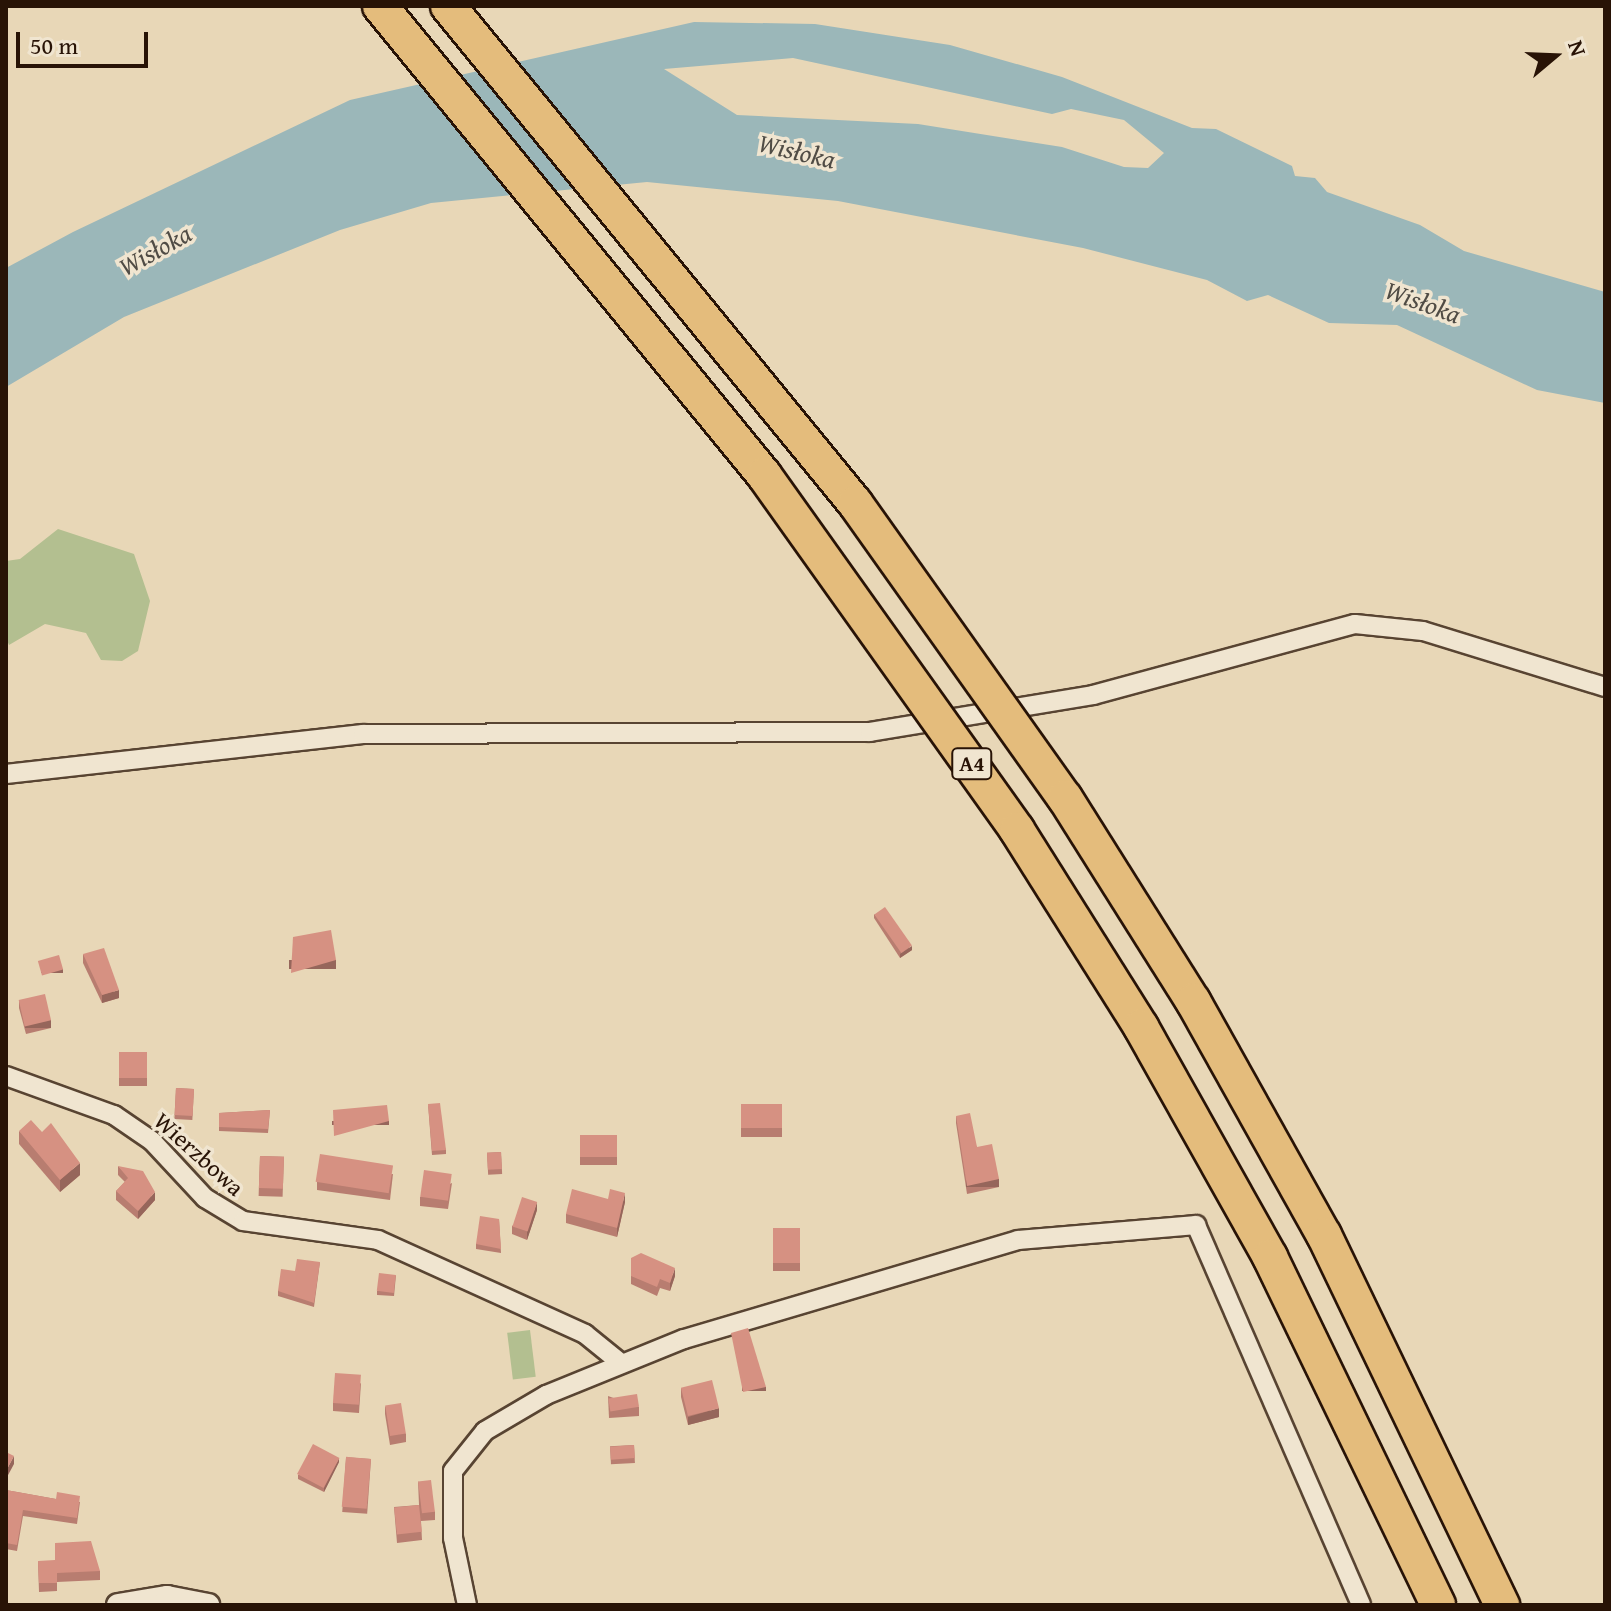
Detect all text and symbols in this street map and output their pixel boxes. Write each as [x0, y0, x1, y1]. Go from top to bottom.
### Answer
scale bar [20, 16, 152, 66]
north arrow [1515, 16, 1595, 96]
text: 50 m [30, 28, 78, 63]
text: N [1560, 36, 1595, 60]
water label: Wisłoka [756, 127, 838, 175]
water label: Wisłoka [113, 217, 197, 283]
water label: Wisłoka [1381, 274, 1465, 330]
road number: A4 [950, 746, 994, 782]
street label: Wierzbowa [148, 1106, 250, 1202]

